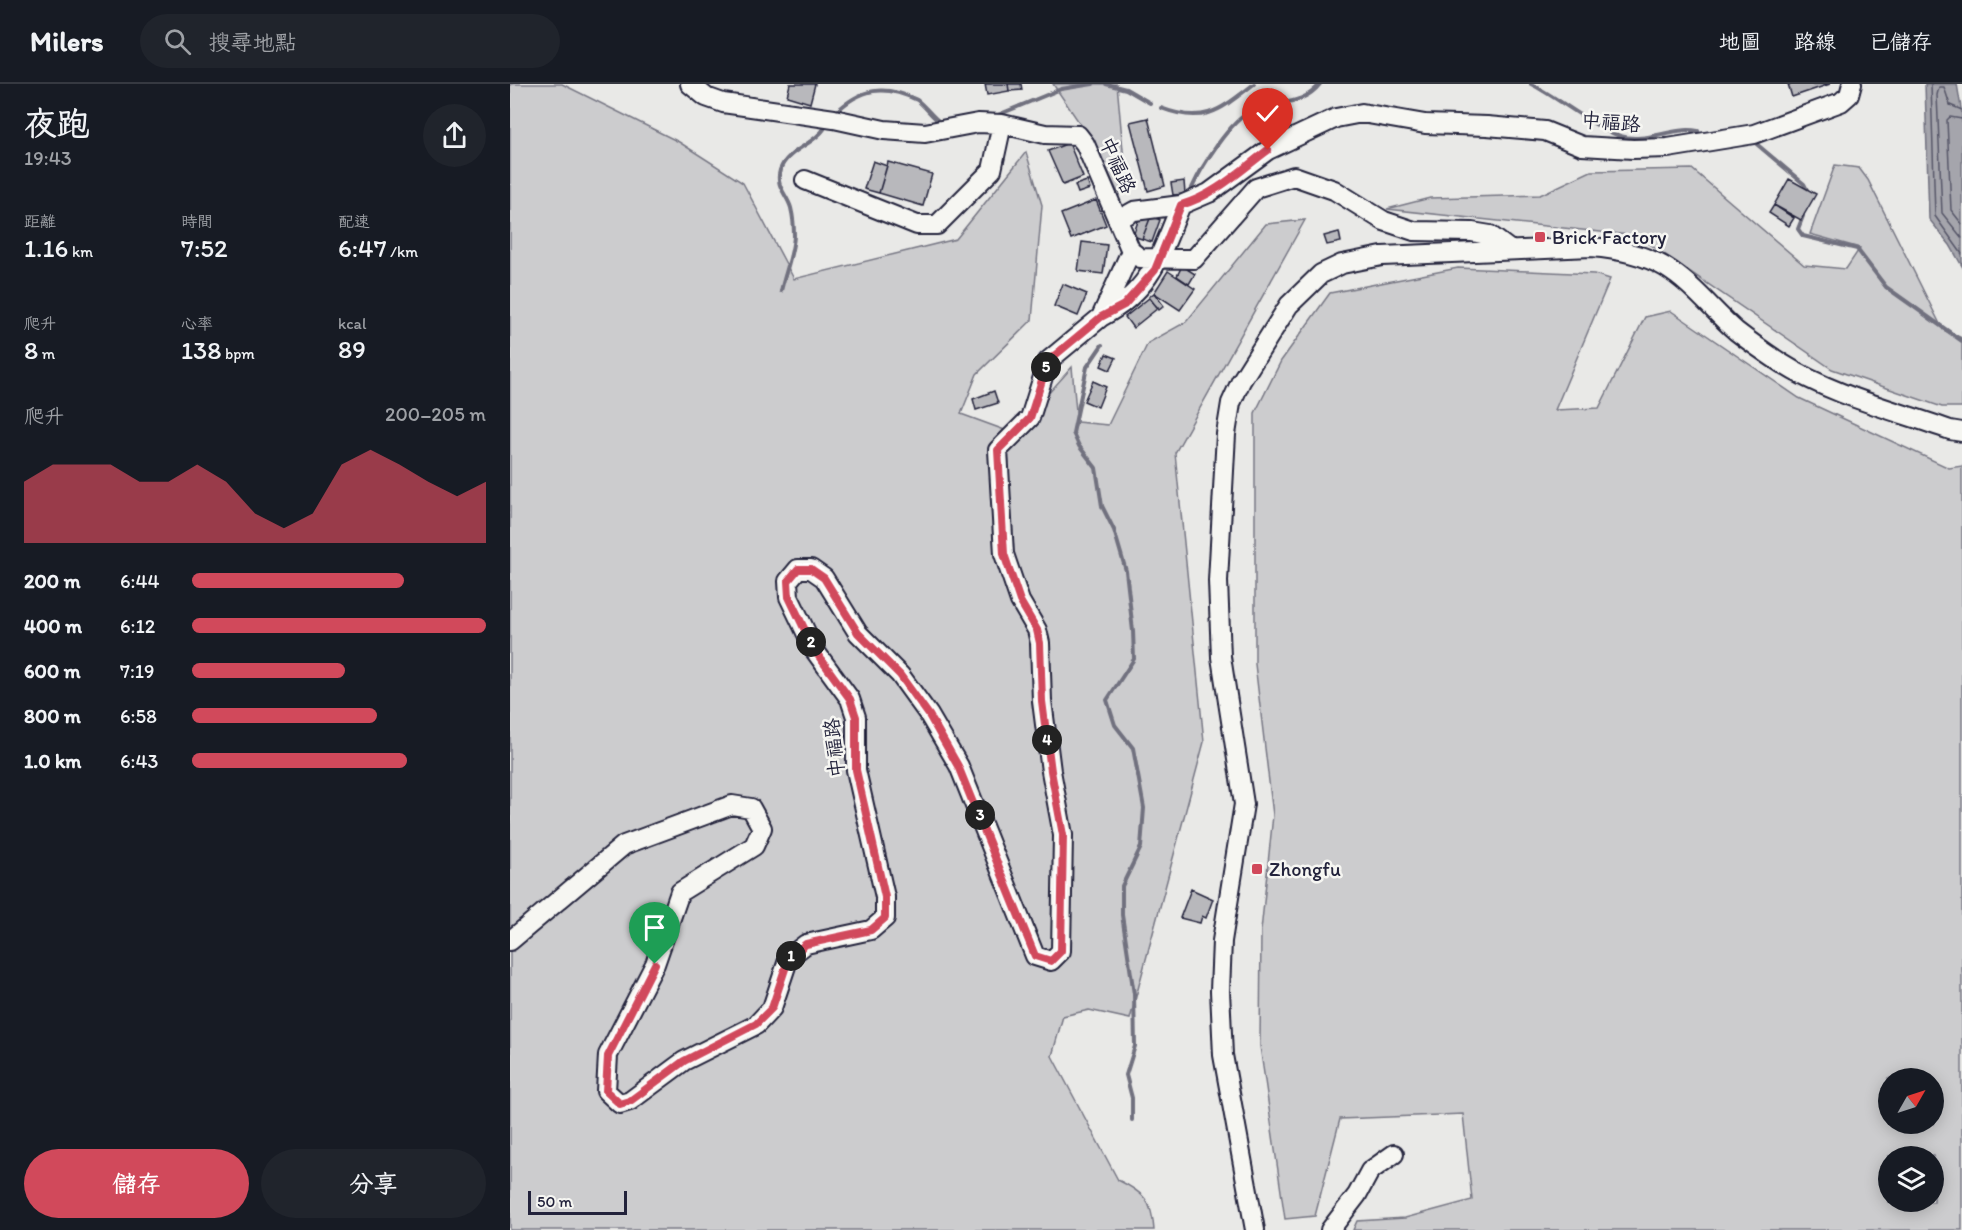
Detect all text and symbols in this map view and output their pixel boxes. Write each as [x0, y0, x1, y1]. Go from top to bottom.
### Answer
search box [140, 14, 560, 68]
text: Milers [30, 24, 104, 58]
icon: search [161, 25, 194, 58]
text: 搜尋地點 [209, 29, 297, 56]
text: 地圖 [1719, 29, 1761, 54]
text: 路線 [1794, 29, 1836, 54]
text: 已儲存 [1869, 29, 1932, 54]
pin [1242, 88, 1293, 150]
icon: check [1251, 97, 1284, 130]
text: 夜跑 [24, 104, 90, 143]
button: share [423, 104, 486, 167]
street label: 中福路 [1580, 107, 1643, 137]
street label: 中福路 [1095, 133, 1142, 198]
text: 19:43 [24, 146, 72, 170]
text: 距離 [24, 212, 56, 231]
text: 時間 [181, 212, 213, 231]
text: 配速 [338, 212, 370, 231]
place label: Brick Factory [1552, 225, 1667, 249]
marker: Brick Factory [1533, 230, 1547, 244]
text: 1.16 [24, 232, 68, 264]
text: 7:52 [181, 232, 228, 264]
text: 6:47 [338, 232, 387, 264]
text: km [68, 242, 93, 261]
text: /km [387, 242, 418, 261]
text: 爬升 [24, 314, 56, 333]
text: 心率 [181, 314, 213, 333]
text: kcal [338, 314, 366, 333]
text: 89 [338, 333, 366, 365]
text: 8 [24, 334, 38, 366]
text: 138 [181, 334, 221, 366]
text: m [38, 344, 55, 363]
text: bpm [221, 344, 255, 363]
pin: 5 [1031, 352, 1061, 382]
text: 5 [1042, 357, 1050, 376]
text: 200–205 m [385, 402, 486, 426]
text: 爬升 [24, 404, 64, 428]
text: 200 m [24, 569, 80, 593]
text: 6:44 [120, 569, 160, 593]
text: 400 m [24, 614, 82, 638]
text: 6:12 [120, 614, 155, 638]
pin: 2 [796, 627, 826, 657]
text: 2 [807, 632, 815, 651]
text: 600 m [24, 659, 81, 683]
text: 7:19 [120, 659, 155, 683]
text: 800 m [24, 704, 81, 728]
text: 6:58 [120, 704, 157, 728]
street label: 中福路 [819, 716, 849, 779]
pin: 4 [1032, 725, 1062, 755]
text: 4 [1042, 730, 1052, 749]
text: 1.0 km [24, 749, 81, 773]
text: 6:43 [120, 749, 158, 773]
pin: 3 [965, 800, 995, 830]
text: 3 [976, 805, 984, 824]
place label: Zhongfu [1269, 857, 1341, 881]
marker: Zhongfu [1250, 862, 1264, 876]
pin [629, 902, 680, 964]
icon: arrive [638, 911, 671, 944]
pin: 1 [776, 941, 806, 971]
text: 1 [787, 946, 795, 965]
north arrow [1878, 1068, 1944, 1134]
map controls [1878, 1068, 1944, 1212]
button: layers [1878, 1146, 1944, 1212]
button: 儲存 [24, 1149, 249, 1218]
button: 分享 [261, 1149, 486, 1218]
scale bar [528, 1188, 627, 1216]
text: 50 m [537, 1192, 572, 1211]

